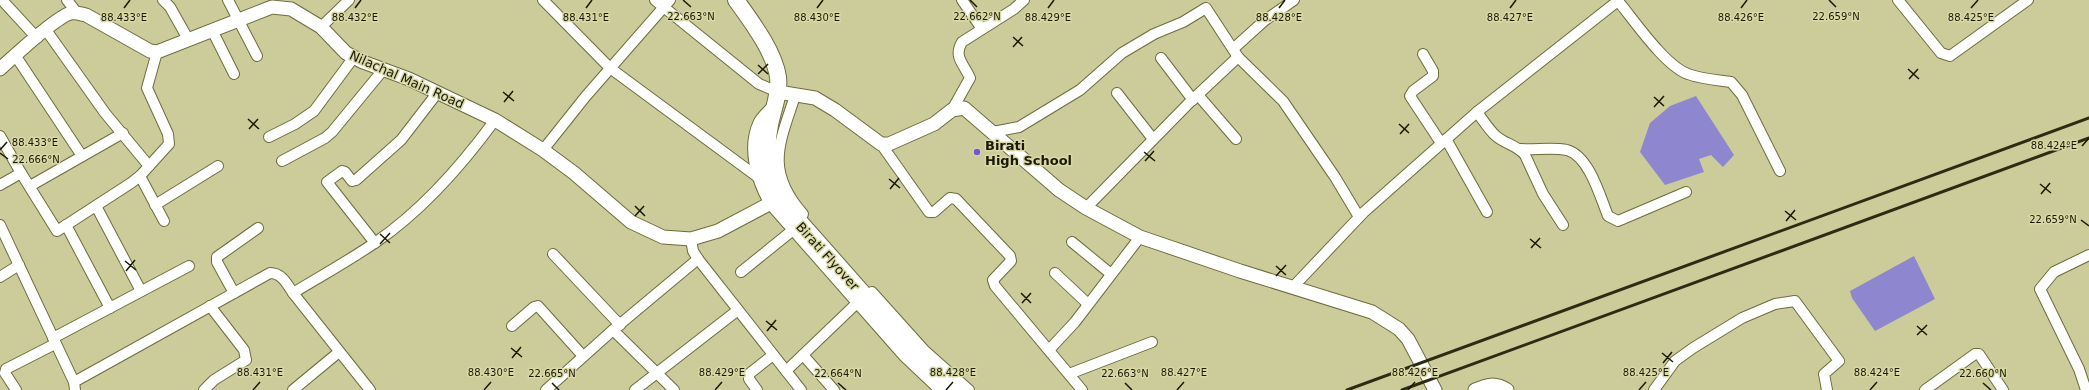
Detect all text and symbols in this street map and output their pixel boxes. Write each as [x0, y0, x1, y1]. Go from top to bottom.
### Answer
text: 22.663°N [667, 11, 715, 22]
text: 22.662°N [953, 11, 1001, 22]
text: 22.659°N [1812, 11, 1860, 22]
text: 88.433°E [101, 12, 147, 23]
text: 88.432°E [332, 12, 378, 23]
text: 88.431°E [563, 12, 609, 23]
text: 88.430°E [794, 12, 840, 23]
text: 88.429°E [1025, 12, 1071, 23]
text: 88.428°E [1256, 12, 1302, 23]
text: 88.427°E [1487, 12, 1533, 23]
text: 88.426°E [1718, 12, 1764, 23]
text: 88.425°E [1948, 12, 1994, 23]
street label: Nilachal Main Road [347, 47, 466, 111]
text: 88.433°E [12, 137, 58, 148]
place label: Birati High School [985, 138, 1072, 168]
text: 88.424°E [2031, 140, 2077, 151]
marker: Birati High School [972, 147, 982, 157]
text: 22.666°N [12, 154, 60, 165]
text: 22.659°N [2029, 214, 2077, 225]
street label: Birati Flyover [793, 219, 863, 294]
text: 88.431°E [237, 367, 283, 378]
text: 88.430°E [468, 367, 514, 378]
text: 88.429°E [699, 367, 745, 378]
text: 88.428°E [930, 367, 976, 378]
text: 88.427°E [1161, 367, 1207, 378]
text: 88.426°E [1392, 367, 1438, 378]
text: 88.425°E [1623, 367, 1669, 378]
text: 88.424°E [1854, 367, 1900, 378]
text: 22.665°N [528, 368, 576, 379]
text: 22.664°N [814, 368, 862, 379]
text: 22.663°N [1101, 368, 1149, 379]
text: 22.660°N [1959, 368, 2007, 379]

